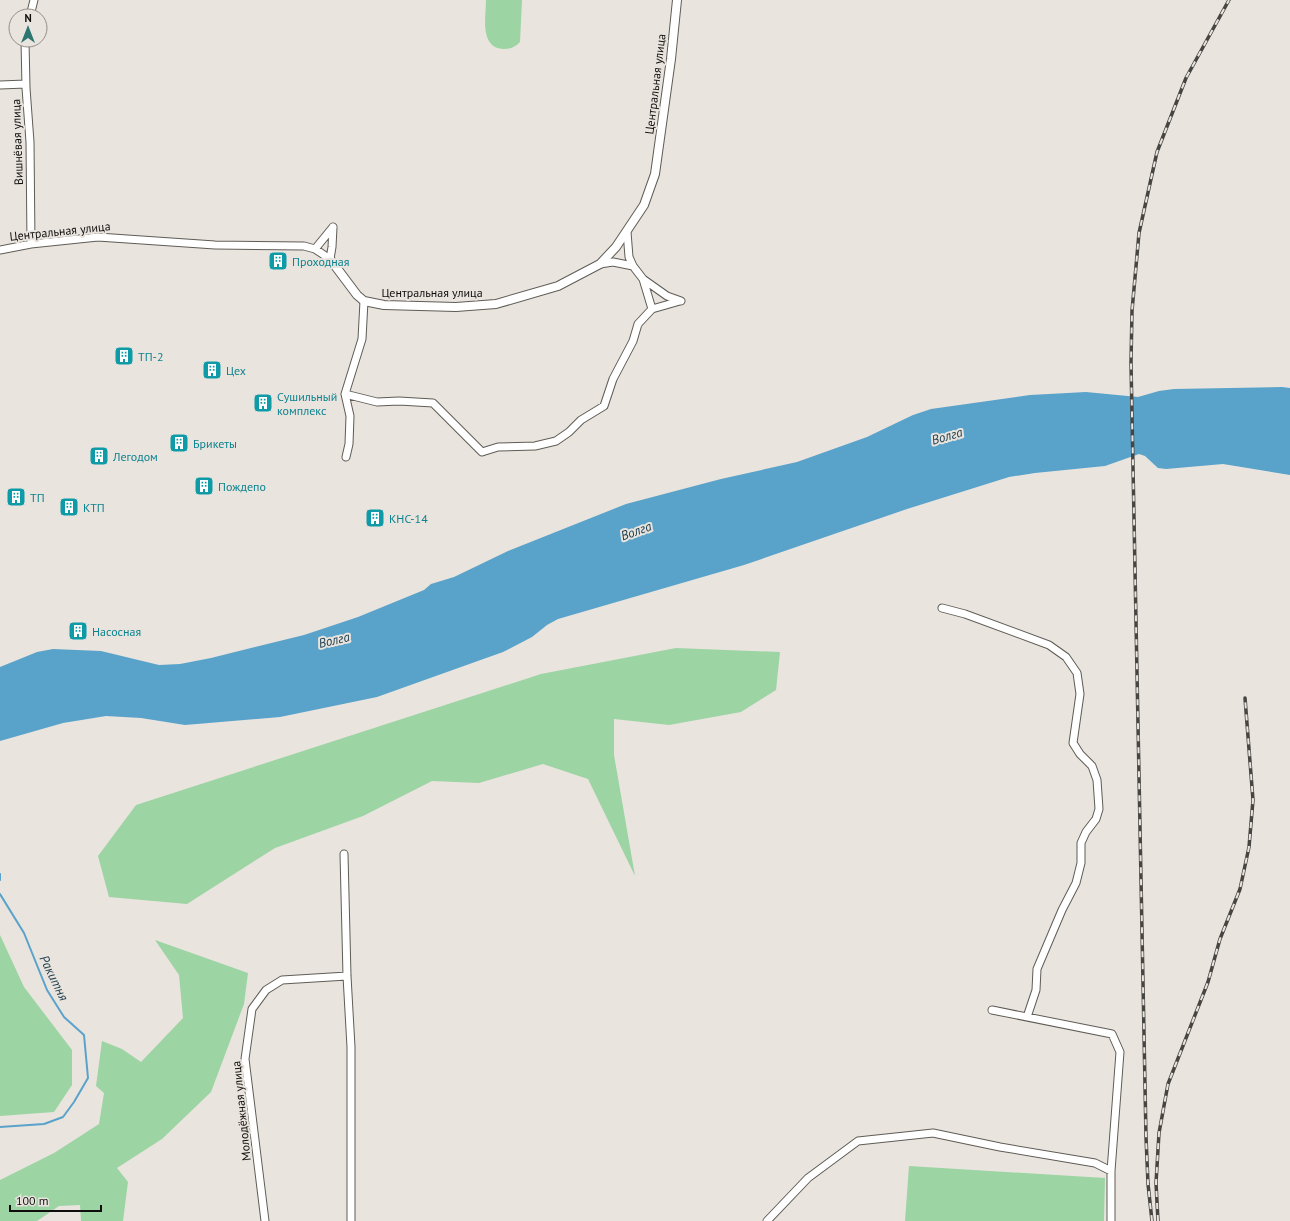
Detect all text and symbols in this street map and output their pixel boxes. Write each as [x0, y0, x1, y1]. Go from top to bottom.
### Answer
north arrow [8, 8, 48, 48]
text: N [24, 11, 32, 25]
street label: Центральная улица [641, 33, 669, 135]
street label: Вишнёвая улица [8, 99, 26, 185]
street label: Центральная улица [9, 218, 111, 244]
building icon: Проходная [267, 250, 289, 272]
place label: Проходная [292, 254, 349, 269]
street label: Центральная улица [381, 285, 483, 300]
building icon: ТП-2 [113, 345, 135, 367]
place label: ТП-2 [138, 349, 163, 364]
building icon: Цех [201, 359, 223, 381]
place label: Цех [226, 363, 246, 378]
place label: Сушильный комплекс [277, 389, 337, 418]
building icon: Сушильный комплекс [252, 392, 274, 414]
water label: Волга [930, 423, 965, 449]
building icon: Брикеты [168, 432, 190, 454]
place label: Брикеты [193, 436, 237, 451]
building icon: Легодом [88, 445, 110, 467]
place label: Легодом [112, 449, 158, 464]
building icon: Пождепо [193, 475, 215, 497]
place label: Пождепо [218, 479, 266, 494]
building icon: ТП [5, 486, 27, 508]
place label: ТП [30, 490, 45, 505]
building icon: КТП [58, 496, 80, 518]
place label: КТП [83, 500, 105, 515]
building icon: КНС-14 [364, 507, 386, 529]
place label: КНС-14 [389, 511, 428, 526]
water label: Волга [618, 517, 654, 544]
building icon: Насосная [67, 620, 89, 642]
place label: Насосная [92, 624, 141, 639]
water label: Волга [317, 628, 352, 652]
water label: Ракитня [36, 952, 72, 1004]
street label: Молодёжная улица [228, 1060, 254, 1162]
scale bar [10, 1187, 101, 1213]
text: 100 m [16, 1193, 49, 1208]

